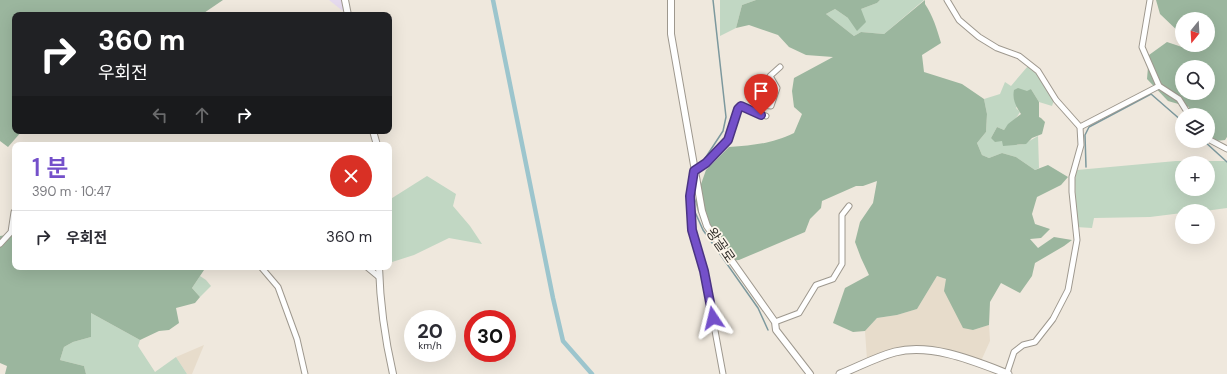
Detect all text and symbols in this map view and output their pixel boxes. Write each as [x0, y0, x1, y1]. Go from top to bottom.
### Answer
north arrow [1175, 12, 1215, 52]
map controls [1175, 12, 1215, 244]
text: 360 m [98, 22, 185, 59]
icon: right [32, 28, 84, 80]
button: search [1175, 60, 1215, 100]
text: 우회전 [98, 61, 148, 85]
pin [744, 74, 778, 115]
icon: arrive [750, 80, 772, 102]
icon: left [149, 104, 171, 126]
icon: ahead [191, 104, 213, 126]
icon: right [233, 104, 255, 126]
button: layers [1175, 108, 1215, 148]
text: 1 분 [32, 152, 68, 183]
button: close [330, 155, 372, 197]
button: + [1175, 156, 1215, 196]
text: 390 m · 10:47 [32, 183, 111, 200]
button: − [1175, 204, 1215, 244]
street label: 왕골로 [703, 224, 740, 266]
icon: right [32, 226, 54, 248]
text: 360 m [326, 227, 372, 247]
text: 우회전 [66, 228, 107, 248]
position arrow [692, 297, 734, 339]
speed limit sign: 30 [464, 310, 516, 362]
text: 20 [417, 318, 443, 344]
text: km/h [418, 339, 442, 352]

